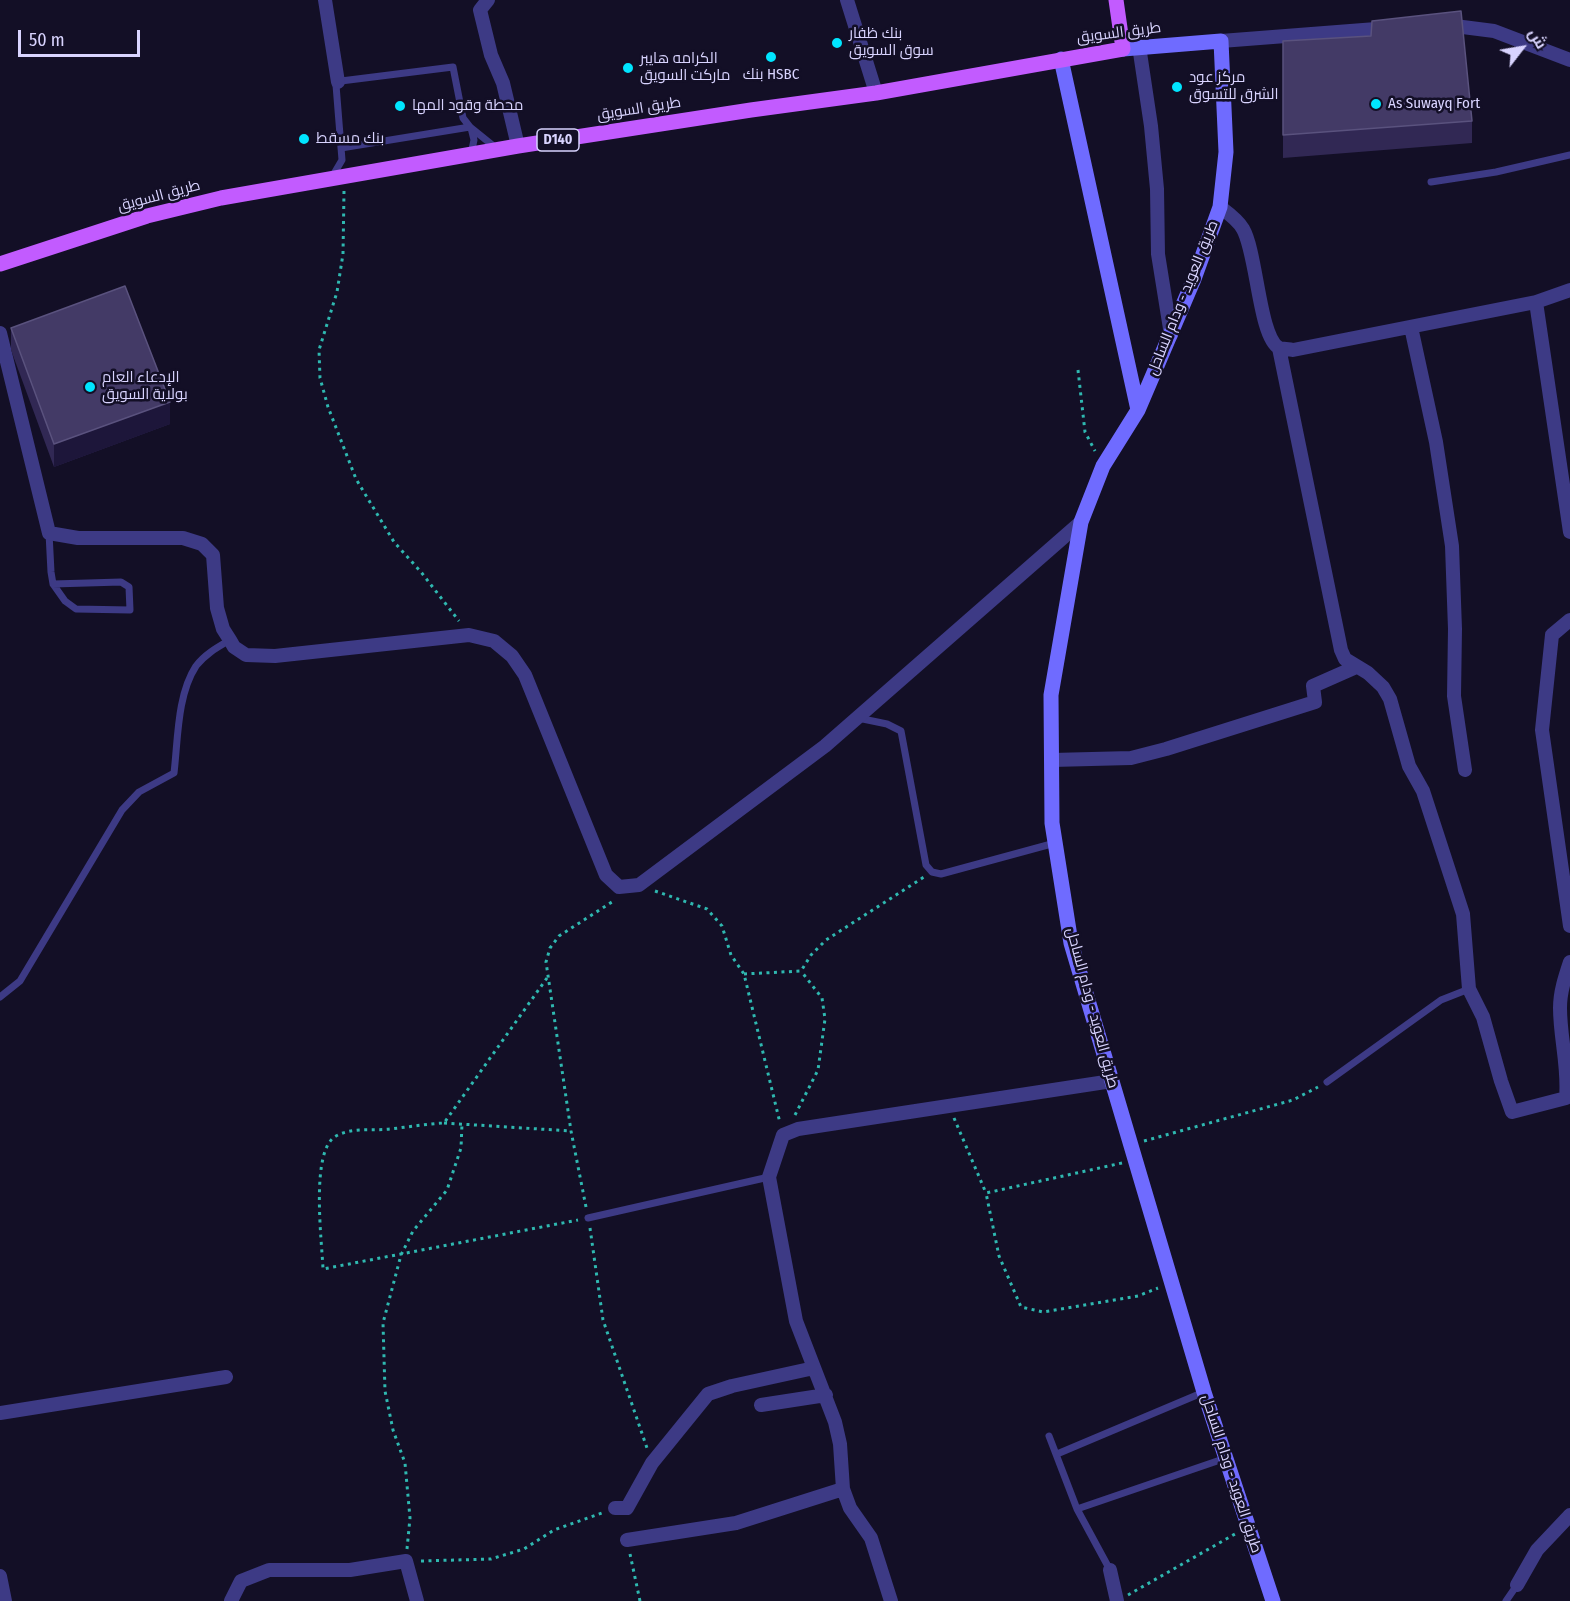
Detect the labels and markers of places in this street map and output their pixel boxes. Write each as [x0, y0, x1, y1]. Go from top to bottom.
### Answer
place label: بنك ظفار سوق السويق [849, 25, 934, 60]
marker: بنك ظفار سوق السويق [830, 36, 844, 50]
place label: الكرامه هايبر ماركت السويق [640, 50, 730, 85]
marker: بنك HSBC [764, 50, 778, 64]
marker: الكرامه هايبر ماركت السويق [621, 61, 635, 75]
place label: بنك HSBC [743, 66, 799, 84]
place label: مركز عود الشرق للتسوق [1189, 69, 1278, 104]
marker: مركز عود الشرق للتسوق [1170, 80, 1184, 94]
place label: As Suwayq Fort [1388, 95, 1480, 113]
place label: محطة وقود المها [412, 97, 523, 115]
marker: As Suwayq Fort [1369, 97, 1383, 111]
marker: محطة وقود المها [393, 99, 407, 113]
place label: بنك مسقط [316, 130, 384, 148]
marker: بنك مسقط [297, 132, 311, 146]
place label: الإدعاء العام بولاية السويق [102, 369, 188, 404]
marker: الإدعاء العام بولاية السويق [83, 380, 97, 394]

